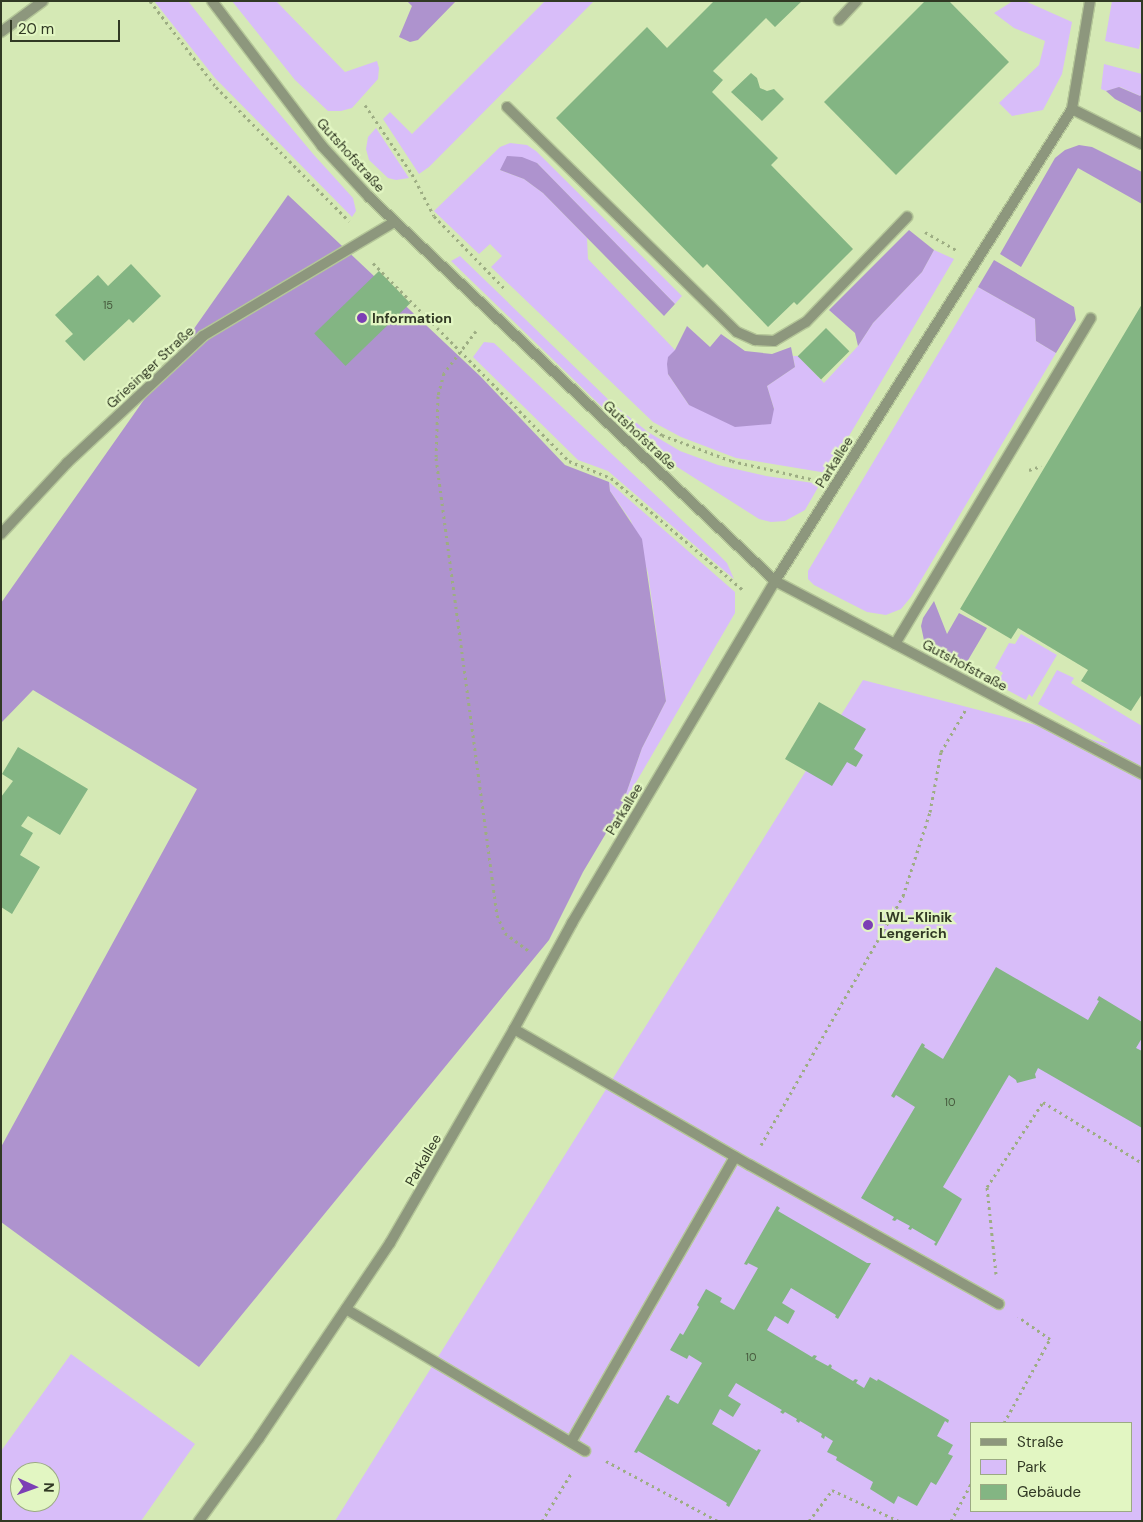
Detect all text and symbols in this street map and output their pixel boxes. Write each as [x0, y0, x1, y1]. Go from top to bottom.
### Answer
scale bar [12, 10, 122, 42]
text: 20 m [18, 19, 54, 39]
street label: Gutshofstraße [313, 114, 389, 196]
house number: 15 [103, 298, 113, 312]
place label: Information [372, 310, 452, 326]
marker: Information [356, 312, 368, 324]
street label: Griesinger Straße [103, 322, 197, 412]
street label: Gutshofstraße [600, 397, 680, 473]
street label: Parkallee [812, 433, 856, 491]
street label: Gutshofstraße [920, 636, 1010, 694]
street label: Parkallee [602, 780, 646, 838]
place label: LWL-Klinik Lengerich [879, 909, 952, 942]
marker: LWL-Klinik Lengerich [861, 918, 875, 932]
house number: 10 [945, 1095, 955, 1109]
street label: Parkallee [401, 1131, 445, 1189]
house number: 10 [746, 1350, 756, 1364]
legend [970, 1422, 1133, 1512]
text: Straße [1017, 1432, 1064, 1452]
text: Park [1017, 1457, 1047, 1477]
north arrow [10, 1462, 60, 1512]
text: N [40, 1482, 58, 1493]
text: Gebäude [1017, 1482, 1081, 1502]

